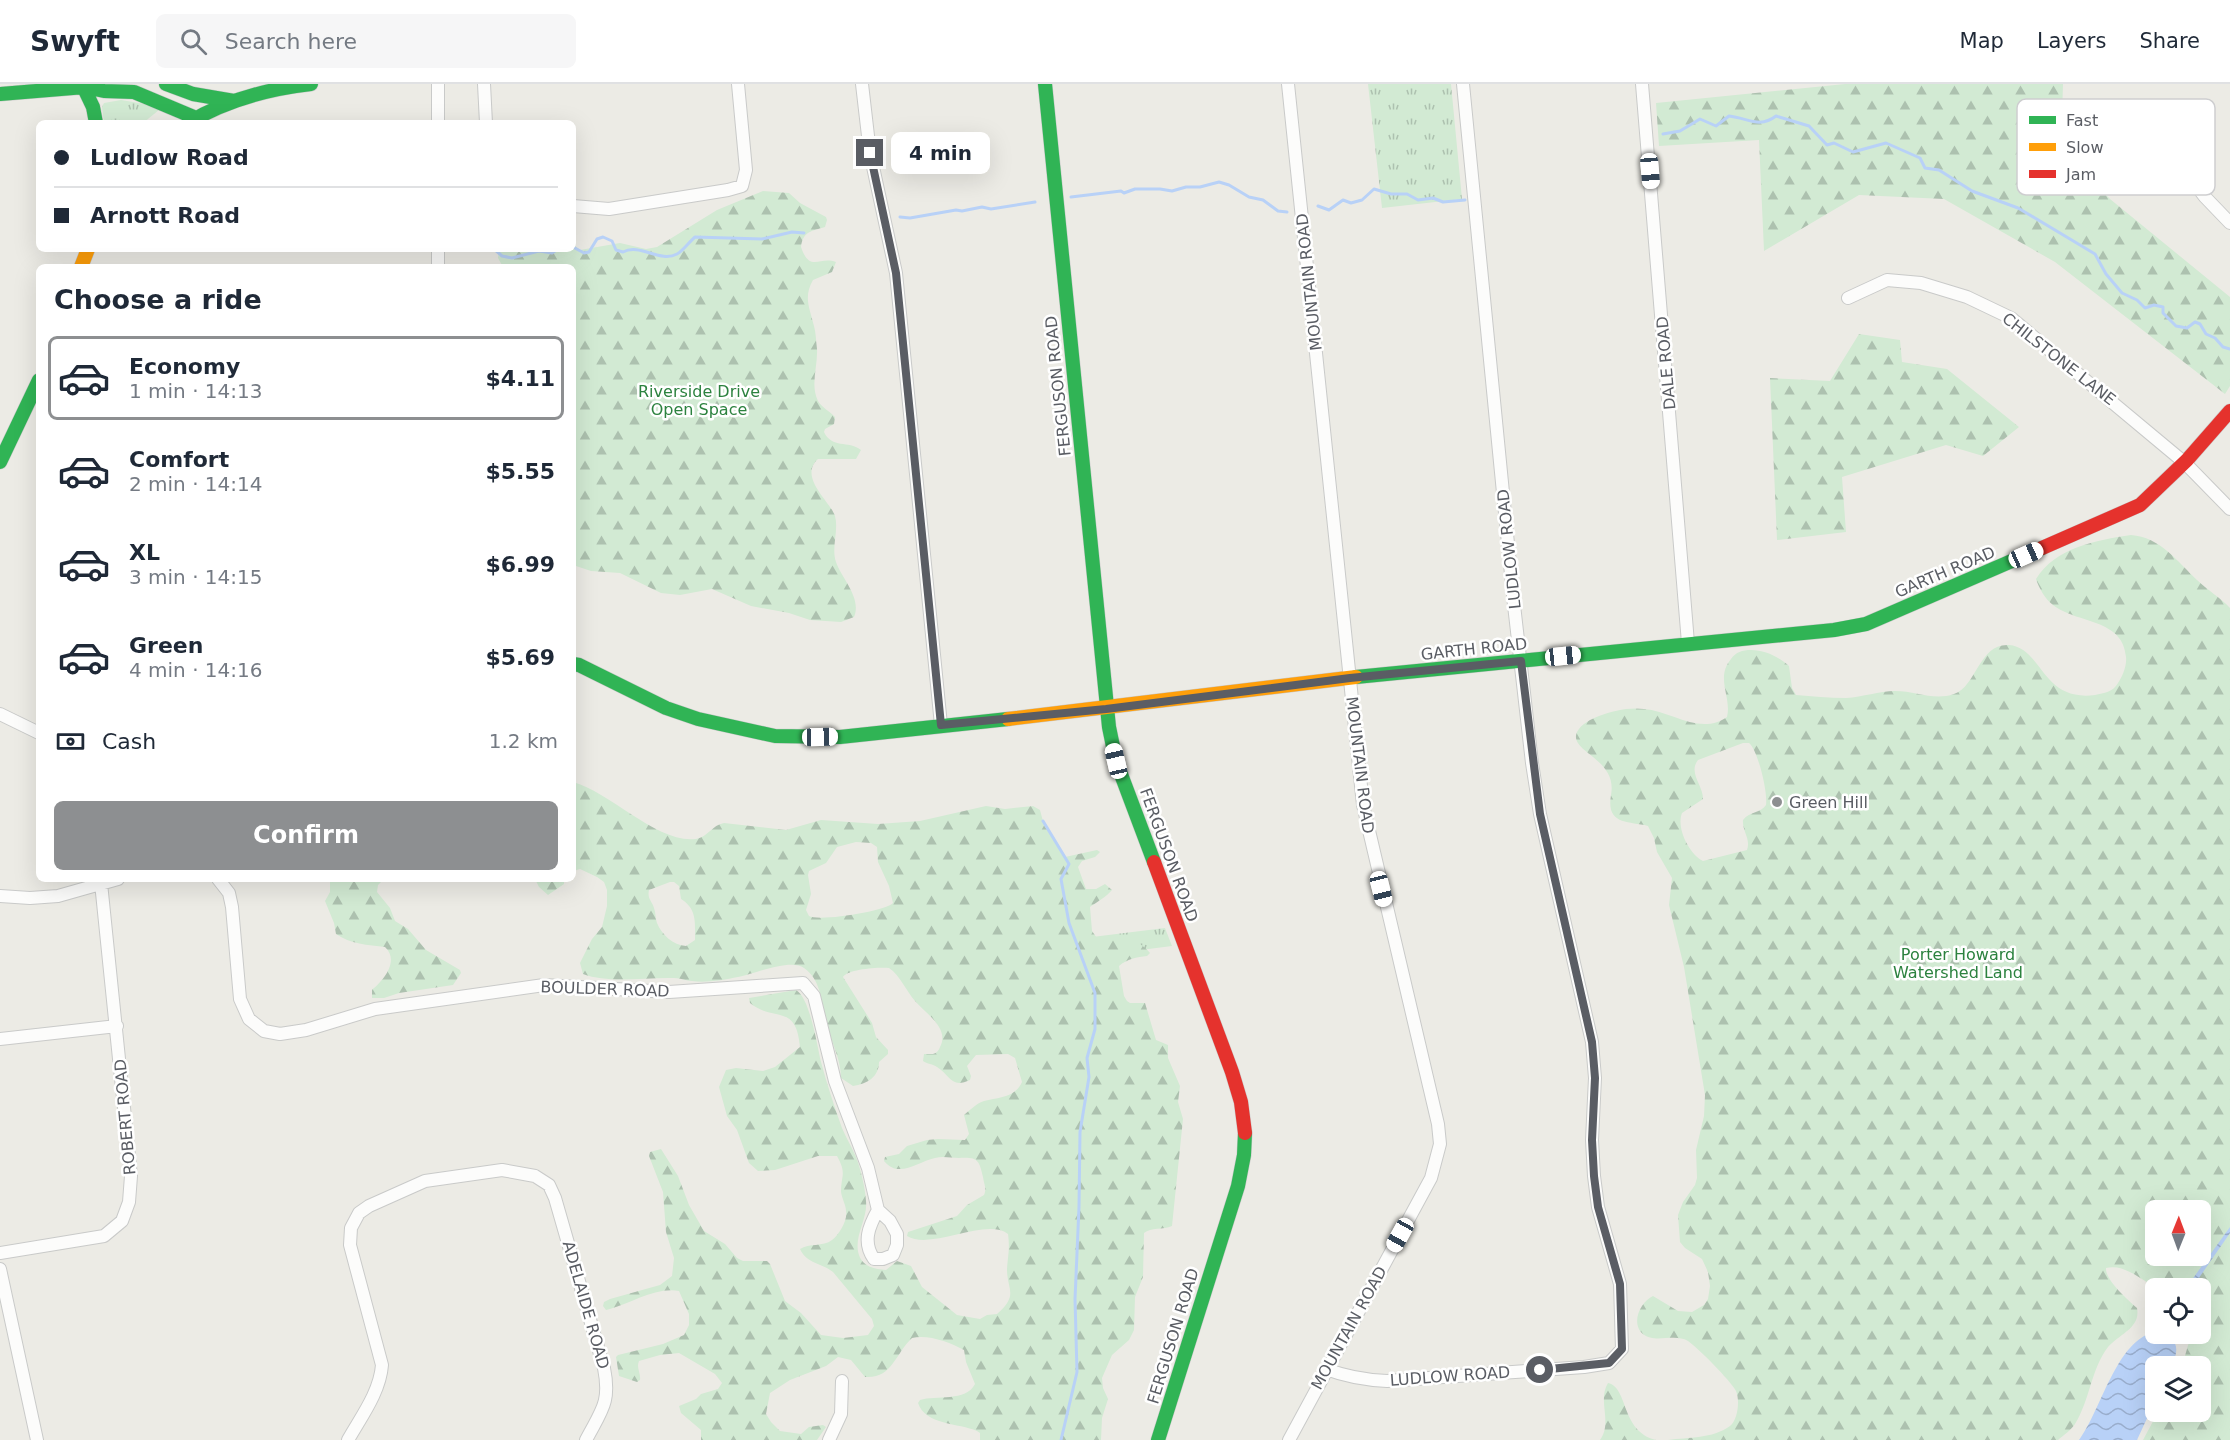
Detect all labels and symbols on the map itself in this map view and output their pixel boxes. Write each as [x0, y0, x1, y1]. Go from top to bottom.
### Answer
legend [2017, 99, 2215, 195]
text: Fast [2066, 111, 2098, 130]
callout: 4 min [891, 132, 990, 174]
text: Slow [2066, 138, 2103, 157]
route end [856, 139, 883, 166]
car [1639, 152, 1661, 190]
text: Jam [2065, 165, 2096, 184]
street label: MOUNTAIN ROAD [1292, 212, 1326, 352]
street label: CHILSTONE LANE [1998, 309, 2120, 409]
street label: FERGUSON ROAD [1041, 315, 1075, 457]
street label: DALE ROAD [1652, 315, 1680, 411]
park label: Riverside Drive Open Space [638, 382, 760, 419]
street label: LUDLOW ROAD [1493, 488, 1525, 610]
car [2006, 539, 2046, 571]
street label: GARTH ROAD [1892, 542, 1998, 602]
street label: GARTH ROAD [1420, 634, 1528, 664]
car [1544, 645, 1582, 667]
street label: MOUNTAIN ROAD [1342, 695, 1378, 835]
car [802, 728, 838, 746]
car [1103, 741, 1129, 781]
street label: FERGUSON ROAD [1136, 785, 1202, 925]
place label: Green Hill [1789, 793, 1868, 812]
marker: Green Hill [1770, 795, 1784, 809]
car [1368, 869, 1394, 909]
park label: Porter Howard Watershed Land [1893, 945, 2023, 982]
street label: BOULDER ROAD [540, 977, 670, 1001]
street label: ROBERT ROAD [110, 1058, 140, 1176]
north arrow [2145, 1200, 2211, 1266]
car [1383, 1215, 1417, 1255]
street label: ADELAIDE ROAD [559, 1239, 613, 1371]
street label: MOUNTAIN ROAD [1307, 1263, 1391, 1393]
street label: FERGUSON ROAD [1143, 1266, 1203, 1406]
route start [1526, 1356, 1553, 1383]
street label: LUDLOW ROAD [1389, 1362, 1511, 1390]

